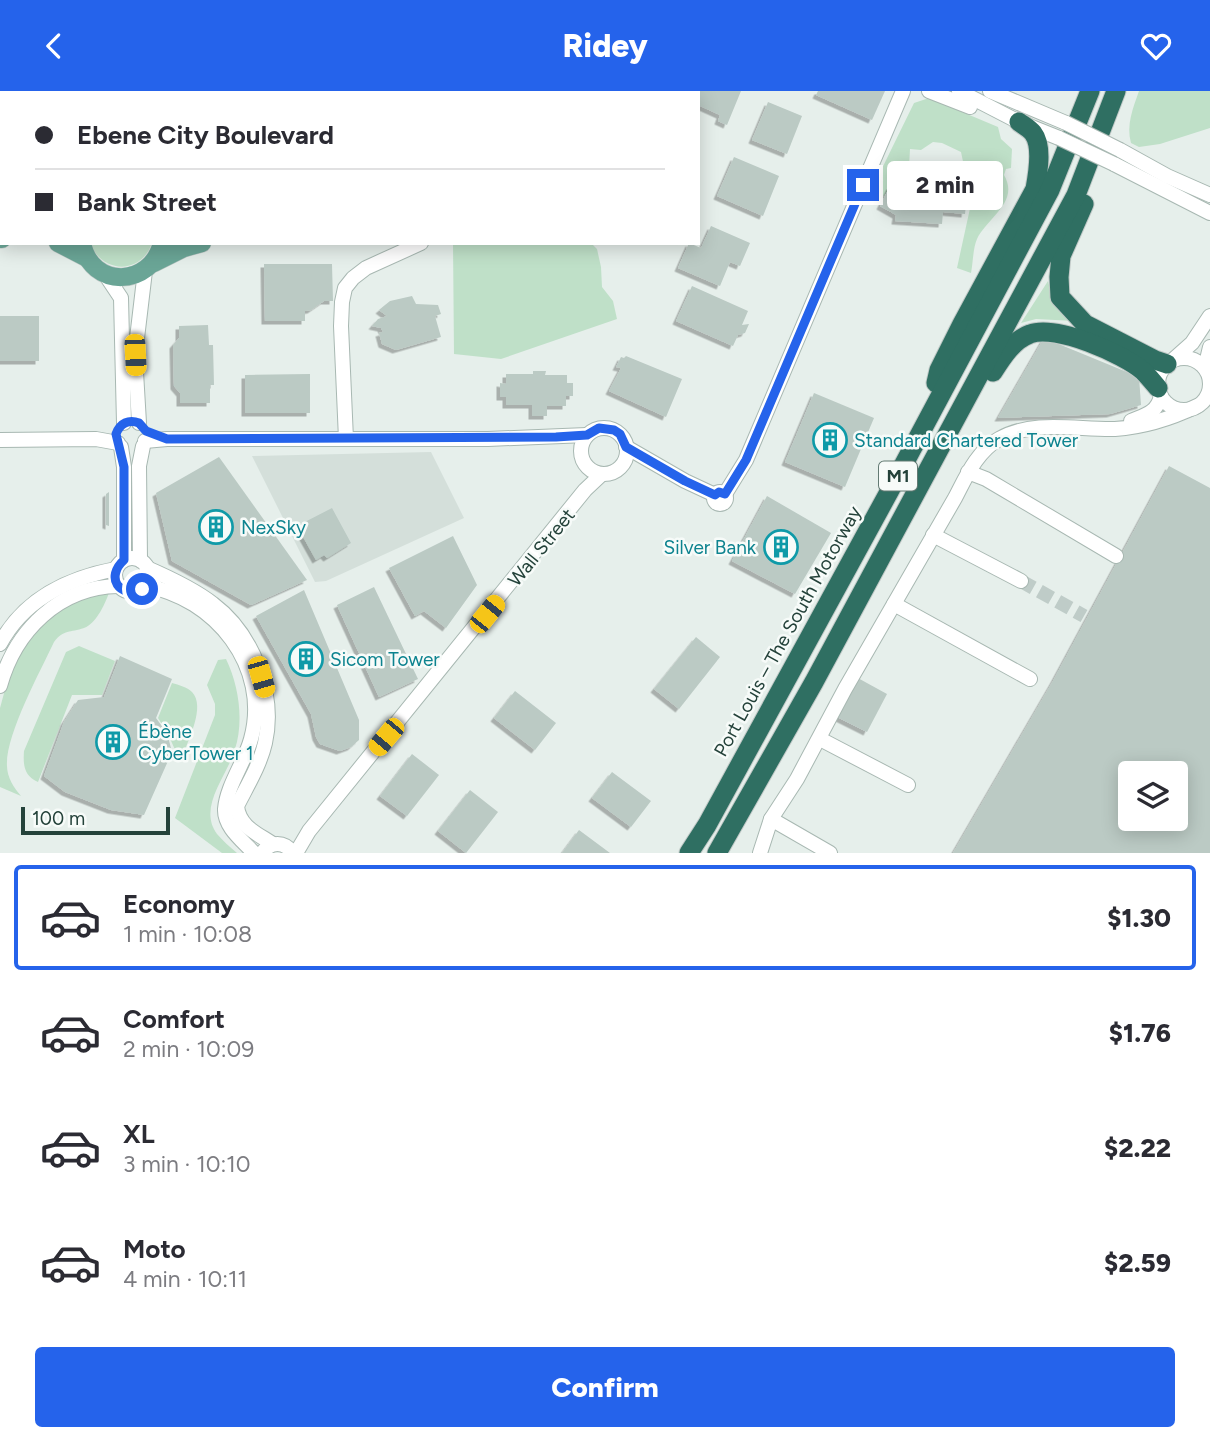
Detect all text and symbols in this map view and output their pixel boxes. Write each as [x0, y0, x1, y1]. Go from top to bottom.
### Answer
icon: back [35, 27, 73, 65]
text: Ridey [562, 27, 648, 65]
icon: heart [1137, 27, 1175, 65]
text: Ebene City Boulevard [77, 119, 334, 151]
callout: 2 min [888, 161, 1003, 210]
route end [847, 169, 879, 201]
text: 2 min [916, 171, 974, 199]
text: Bank Street [77, 186, 217, 218]
car [124, 333, 147, 377]
building icon: Standard Chartered Tower [811, 421, 849, 459]
place label: Standard Chartered Tower [854, 429, 1079, 452]
road number: M1 [879, 461, 917, 491]
street label: Port Louis – The South Motorway [709, 502, 866, 760]
street label: Wall Street [503, 504, 580, 591]
building icon: NexSky [197, 508, 235, 546]
place label: NexSky [241, 516, 306, 539]
building icon: Silver Bank [762, 528, 800, 566]
place label: Silver Bank [663, 536, 757, 559]
route start [126, 573, 158, 605]
car [466, 591, 509, 637]
building icon: Sicom Tower [287, 640, 325, 678]
place label: Sicom Tower [330, 648, 440, 671]
car [246, 654, 277, 700]
car [365, 714, 408, 760]
place label: Ébène CyberTower 1 [138, 720, 254, 765]
building icon: Ébène CyberTower 1 [94, 723, 132, 761]
map controls [1118, 761, 1188, 831]
button: layers [1118, 761, 1188, 831]
scale bar [21, 804, 170, 836]
text: 100 m [32, 807, 85, 830]
icon: car [39, 886, 102, 949]
text: Economy [123, 888, 235, 920]
text: $1.30 [1107, 902, 1171, 934]
text: 1 min · 10:08 [123, 920, 252, 948]
icon: car [39, 1001, 102, 1064]
text: Comfort [123, 1003, 225, 1035]
text: $1.76 [1109, 1017, 1171, 1049]
text: 2 min · 10:09 [123, 1035, 254, 1063]
icon: car [39, 1116, 102, 1179]
text: XL [123, 1118, 155, 1150]
text: $2.22 [1104, 1132, 1171, 1164]
text: 3 min · 10:10 [123, 1150, 250, 1178]
icon: car [39, 1231, 102, 1294]
text: Moto [123, 1233, 186, 1265]
text: $2.59 [1104, 1247, 1171, 1279]
text: 4 min · 10:11 [123, 1265, 247, 1293]
button: Confirm [35, 1347, 1175, 1427]

